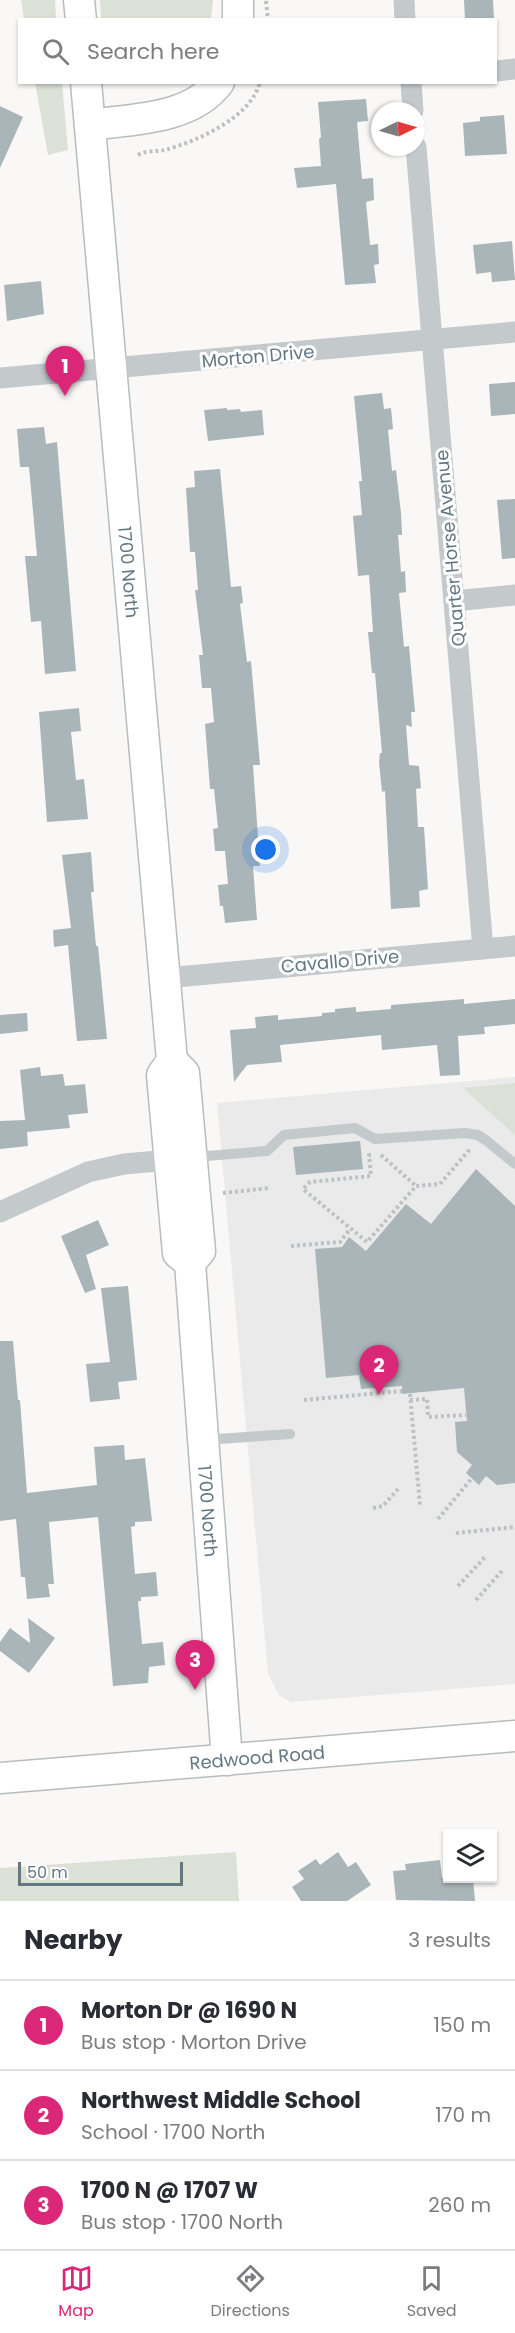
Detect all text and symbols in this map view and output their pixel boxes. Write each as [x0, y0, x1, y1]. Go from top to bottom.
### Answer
search box [18, 18, 497, 84]
icon: search [39, 35, 72, 68]
text: Search here [87, 36, 220, 67]
north arrow [371, 102, 425, 156]
street label: Morton Drive [200, 339, 316, 373]
pin: 1 [46, 346, 84, 396]
street label: Quarter Horse Avenue [429, 449, 471, 647]
street label: 1700 North [113, 525, 146, 619]
your location [251, 835, 280, 864]
street label: Cavallo Drive [280, 943, 400, 979]
pin: 2 [360, 1346, 398, 1395]
street label: 1700 North [193, 1464, 224, 1558]
pin: 3 [176, 1640, 214, 1690]
street label: Redwood Road [188, 1739, 326, 1775]
map controls [443, 1829, 497, 1883]
button: layers [443, 1829, 497, 1883]
scale bar [18, 1859, 183, 1886]
text: 50 m [27, 1861, 68, 1884]
text: Nearby [24, 1922, 122, 1958]
text: 3 results [408, 1926, 491, 1954]
text: Morton Dr @ 1690 N [81, 1995, 297, 2026]
text: 1 [40, 2011, 47, 2039]
text: 150 m [434, 2011, 491, 2039]
text: Bus stop · Morton Drive [81, 2028, 307, 2056]
text: Northwest Middle School [81, 2085, 361, 2116]
text: 2 [38, 2101, 49, 2129]
text: 170 m [435, 2101, 491, 2129]
text: School · 1700 North [81, 2118, 265, 2146]
text: 1700 N @ 1707 W [81, 2175, 258, 2206]
text: 3 [37, 2191, 50, 2219]
text: 260 m [428, 2191, 491, 2219]
text: Bus stop · 1700 North [81, 2208, 283, 2236]
tab: Map [58, 2262, 94, 2323]
tab: Directions [211, 2262, 290, 2323]
tab: Saved [407, 2262, 457, 2323]

